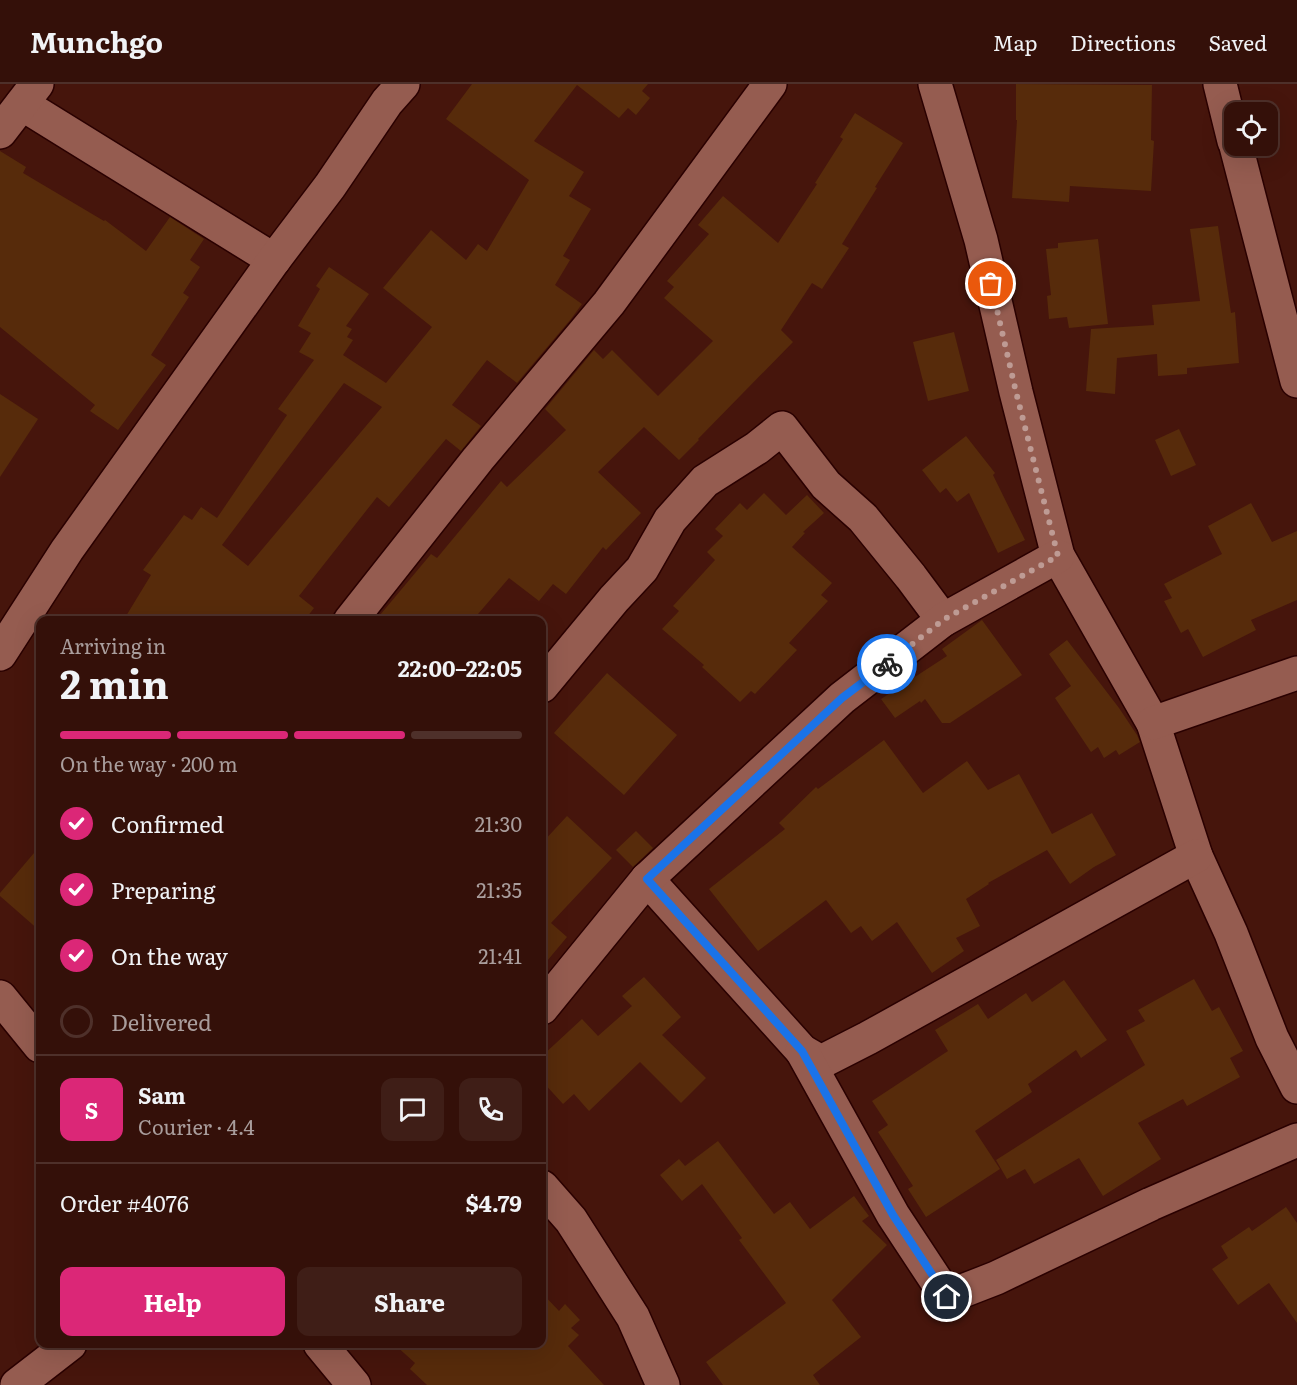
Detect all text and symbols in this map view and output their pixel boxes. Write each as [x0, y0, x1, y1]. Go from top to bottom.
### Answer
text: Munchgo [30, 20, 163, 62]
text: Map [993, 26, 1038, 57]
text: Directions [1071, 26, 1176, 57]
text: Saved [1209, 26, 1267, 57]
map controls [1224, 102, 1278, 156]
button: locate [1224, 102, 1278, 156]
pin [965, 258, 1016, 309]
icon: bag [974, 267, 1007, 300]
text: Arriving in [60, 630, 166, 660]
courier [857, 634, 917, 694]
icon: bike [871, 648, 904, 681]
text: 22:00–22:05 [398, 651, 522, 684]
text: 2 min [60, 653, 169, 711]
text: On the way · 200 m [60, 748, 238, 778]
icon: check [60, 807, 93, 840]
text: Confirmed [111, 807, 224, 840]
text: 21:30 [475, 808, 522, 838]
icon: check [60, 873, 93, 906]
text: Preparing [111, 873, 215, 906]
text: 21:35 [476, 874, 522, 904]
icon: check [60, 939, 93, 972]
text: On the way [111, 939, 228, 972]
text: 21:41 [478, 940, 522, 970]
text: Delivered [111, 1005, 212, 1038]
text: Sam [138, 1078, 186, 1111]
button: chat [381, 1078, 444, 1141]
button: phone [459, 1078, 522, 1141]
text: S [85, 1093, 98, 1126]
text: Courier · 4.4 [138, 1111, 255, 1141]
text: Order #4076 [60, 1186, 189, 1219]
text: $4.79 [465, 1186, 522, 1219]
button: Help [60, 1267, 285, 1336]
button: Share [297, 1267, 522, 1336]
pin [921, 1271, 972, 1322]
icon: home [930, 1280, 963, 1313]

